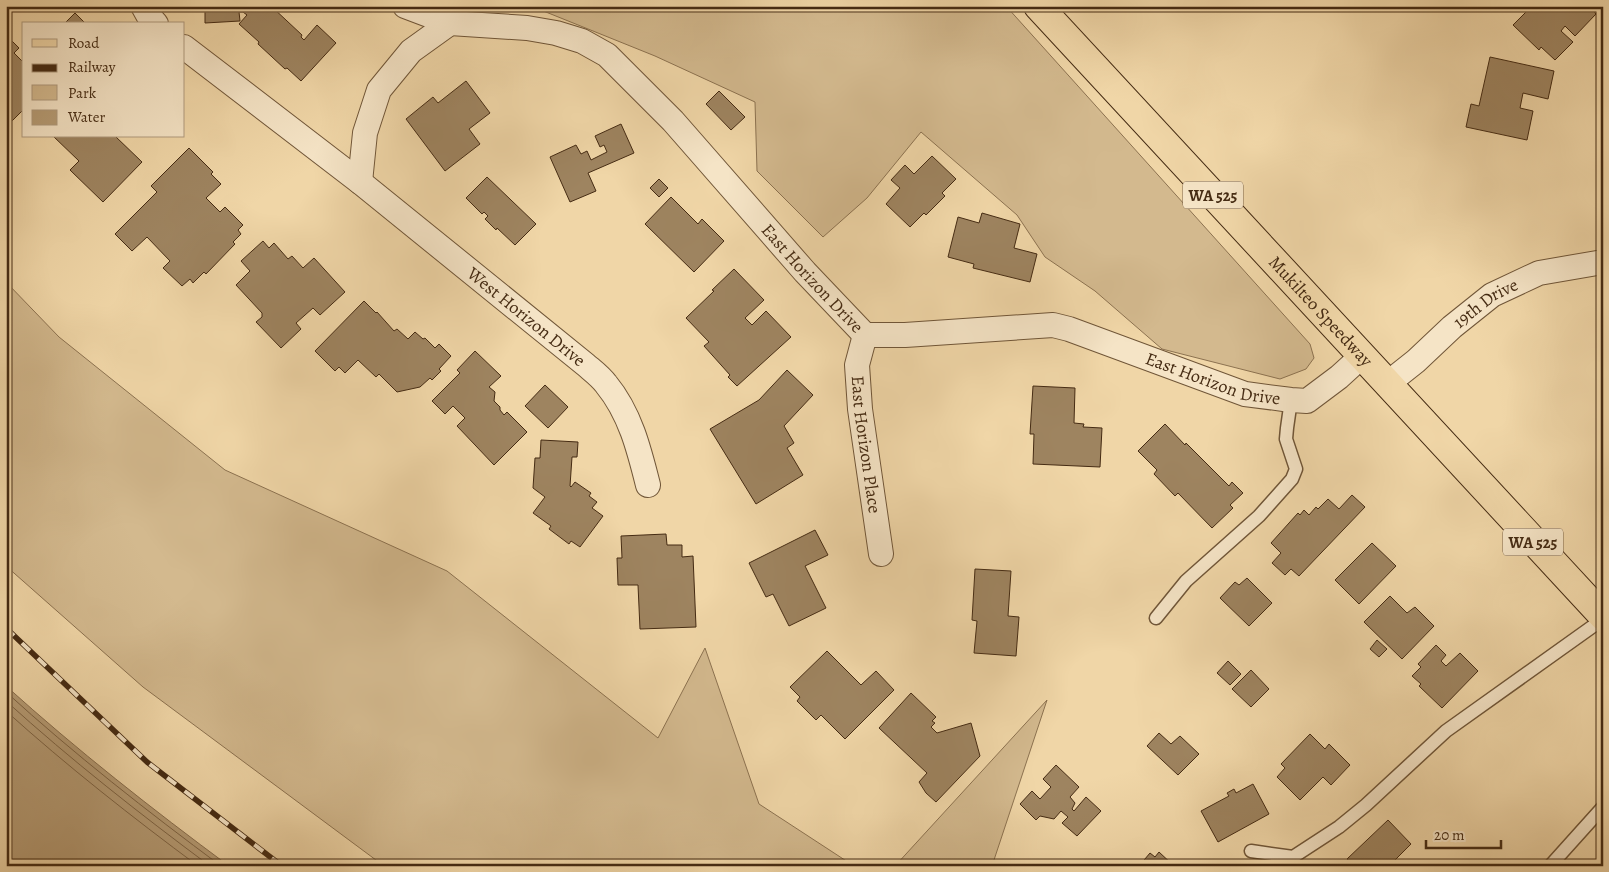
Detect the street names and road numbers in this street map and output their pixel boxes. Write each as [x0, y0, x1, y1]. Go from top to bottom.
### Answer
road number: WA 525 [1183, 182, 1243, 208]
street label: East Horizon Drive [756, 218, 869, 338]
street label: Mukilteo Speedway [1263, 251, 1379, 373]
street label: West Horizon Drive [462, 261, 591, 372]
street label: 19th Drive [1448, 273, 1522, 334]
street label: East Horizon Drive [1142, 346, 1282, 410]
street label: East Horizon Place [846, 375, 887, 515]
road number: WA 525 [1503, 528, 1563, 556]

